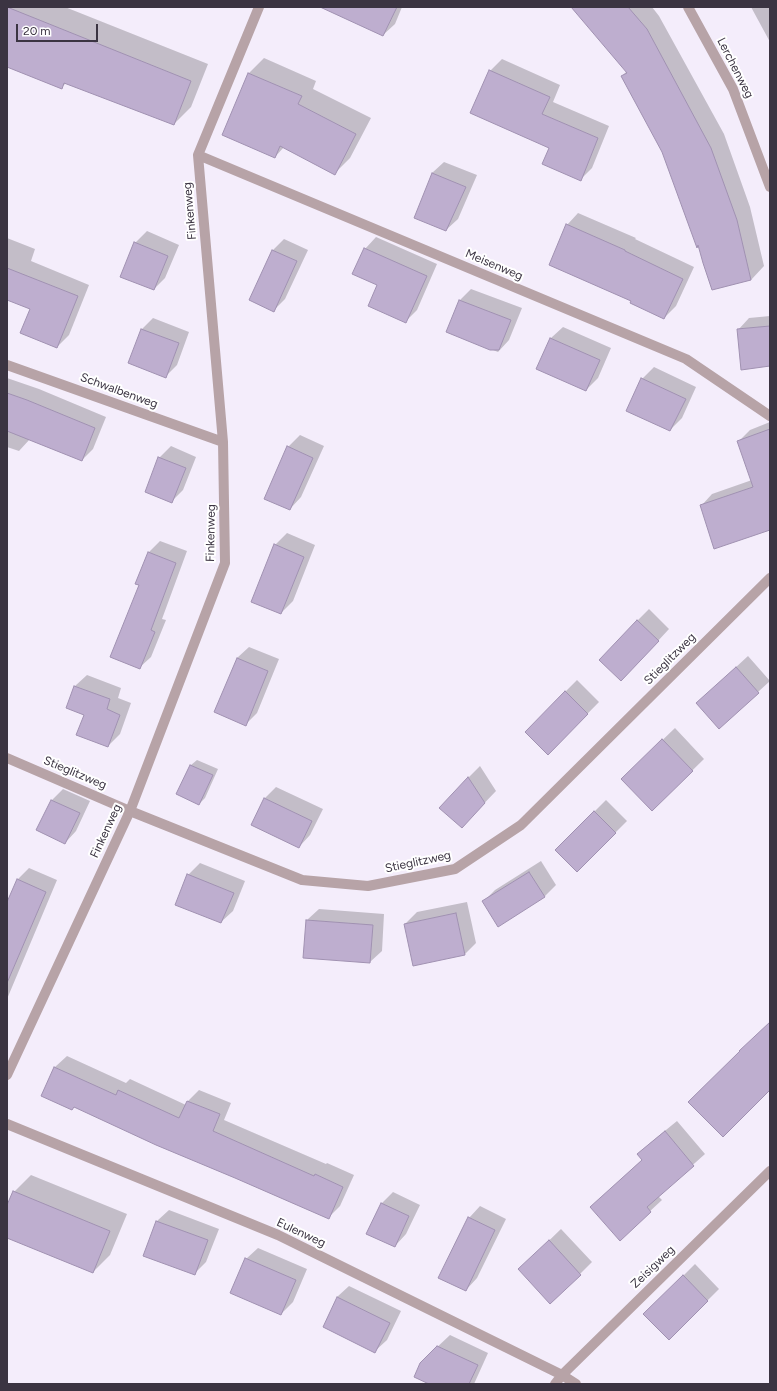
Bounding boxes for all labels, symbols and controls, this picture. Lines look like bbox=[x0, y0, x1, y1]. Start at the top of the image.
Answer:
scale bar bbox=[18, 16, 100, 42]
text: 20 m bbox=[23, 24, 51, 38]
street label: Lerchenweg bbox=[714, 35, 756, 101]
street label: Finkenweg bbox=[180, 182, 200, 240]
street label: Meisenweg bbox=[463, 246, 525, 284]
street label: Schwalbenweg bbox=[78, 370, 160, 412]
street label: Finkenweg bbox=[203, 504, 219, 562]
street label: Stieglitzweg bbox=[641, 630, 699, 688]
street label: Stieglitzweg bbox=[41, 753, 109, 793]
street label: Finkenweg bbox=[87, 802, 125, 860]
street label: Stieglitzweg bbox=[384, 848, 452, 876]
street label: Eulenweg bbox=[274, 1215, 328, 1251]
street label: Zeisigweg bbox=[628, 1243, 678, 1291]

